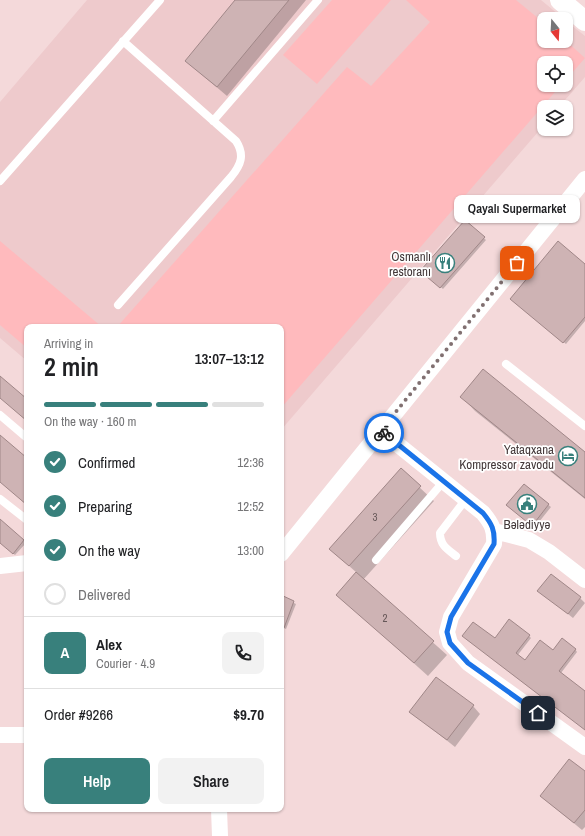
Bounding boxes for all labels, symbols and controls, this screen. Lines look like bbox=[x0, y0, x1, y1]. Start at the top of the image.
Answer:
north arrow bbox=[537, 12, 573, 48]
map controls bbox=[537, 12, 573, 136]
button: locate bbox=[537, 56, 573, 92]
button: layers bbox=[537, 100, 573, 136]
callout: Qayalı Supermarket bbox=[454, 195, 580, 223]
text: Qayalı Supermarket bbox=[468, 200, 566, 217]
pin bbox=[500, 246, 534, 280]
place label: Osmanlı restoranı bbox=[389, 248, 431, 280]
restaurant icon: Osmanlı restoranı bbox=[434, 252, 456, 274]
icon: bag bbox=[506, 252, 528, 274]
text: Arriving in bbox=[44, 335, 93, 352]
text: 13:07–13:12 bbox=[195, 348, 264, 369]
text: 2 min bbox=[44, 349, 99, 384]
text: On the way · 160 m bbox=[44, 413, 136, 430]
courier bbox=[364, 413, 404, 453]
icon: bike bbox=[373, 422, 395, 444]
place label: Yataqxana Kompressor zavodu bbox=[459, 441, 554, 473]
hotel icon: Yataqxana Kompressor zavodu bbox=[557, 445, 579, 467]
icon: check bbox=[44, 451, 66, 473]
text: Confirmed bbox=[78, 452, 135, 473]
text: 12:36 bbox=[237, 454, 264, 471]
public building icon: Bələdiyyə bbox=[516, 493, 538, 515]
icon: check bbox=[44, 495, 66, 517]
text: Preparing bbox=[78, 496, 132, 517]
text: 12:52 bbox=[237, 498, 264, 515]
house number: 3 bbox=[372, 510, 378, 524]
place label: Bələdiyyə bbox=[504, 516, 550, 533]
icon: check bbox=[44, 539, 66, 561]
text: On the way bbox=[78, 540, 140, 561]
text: 13:00 bbox=[237, 542, 264, 559]
text: Delivered bbox=[78, 584, 131, 605]
house number: 2 bbox=[382, 611, 388, 625]
button: phone bbox=[222, 632, 264, 674]
text: Alex bbox=[96, 634, 122, 655]
text: A bbox=[61, 642, 69, 663]
text: Courier · 4.9 bbox=[96, 655, 155, 672]
pin bbox=[521, 696, 555, 730]
icon: home bbox=[527, 702, 549, 724]
text: Order #9266 bbox=[44, 704, 113, 725]
text: $9.70 bbox=[233, 704, 264, 725]
button: Help bbox=[44, 758, 150, 804]
button: Share bbox=[158, 758, 264, 804]

